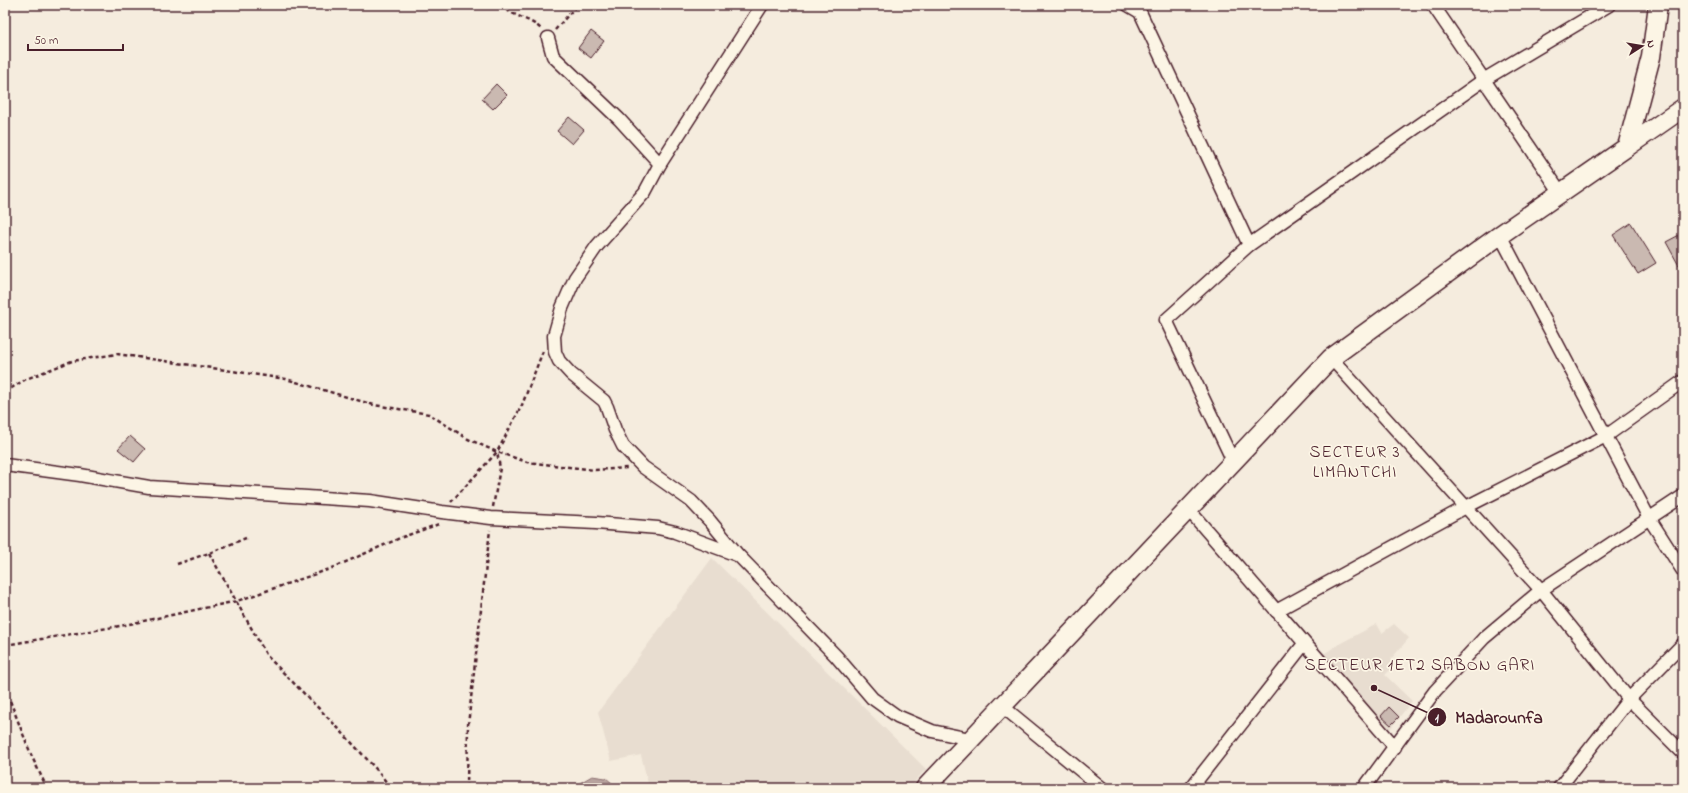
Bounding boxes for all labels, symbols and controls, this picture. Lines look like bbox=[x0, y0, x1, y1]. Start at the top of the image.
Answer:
scale bar bbox=[28, 26, 123, 52]
north arrow bbox=[1622, 26, 1662, 66]
text: 50 m bbox=[34, 32, 58, 50]
text: N bbox=[1642, 39, 1659, 49]
district label: SECTEUR 3 LIMANTCHI bbox=[1309, 440, 1401, 485]
district label: SECTEUR 1ET2 SABON GARI bbox=[1305, 653, 1535, 678]
callout: Madarounfa bbox=[1427, 703, 1551, 732]
text: Madarounfa bbox=[1455, 706, 1543, 731]
text: 1 bbox=[1435, 710, 1439, 728]

